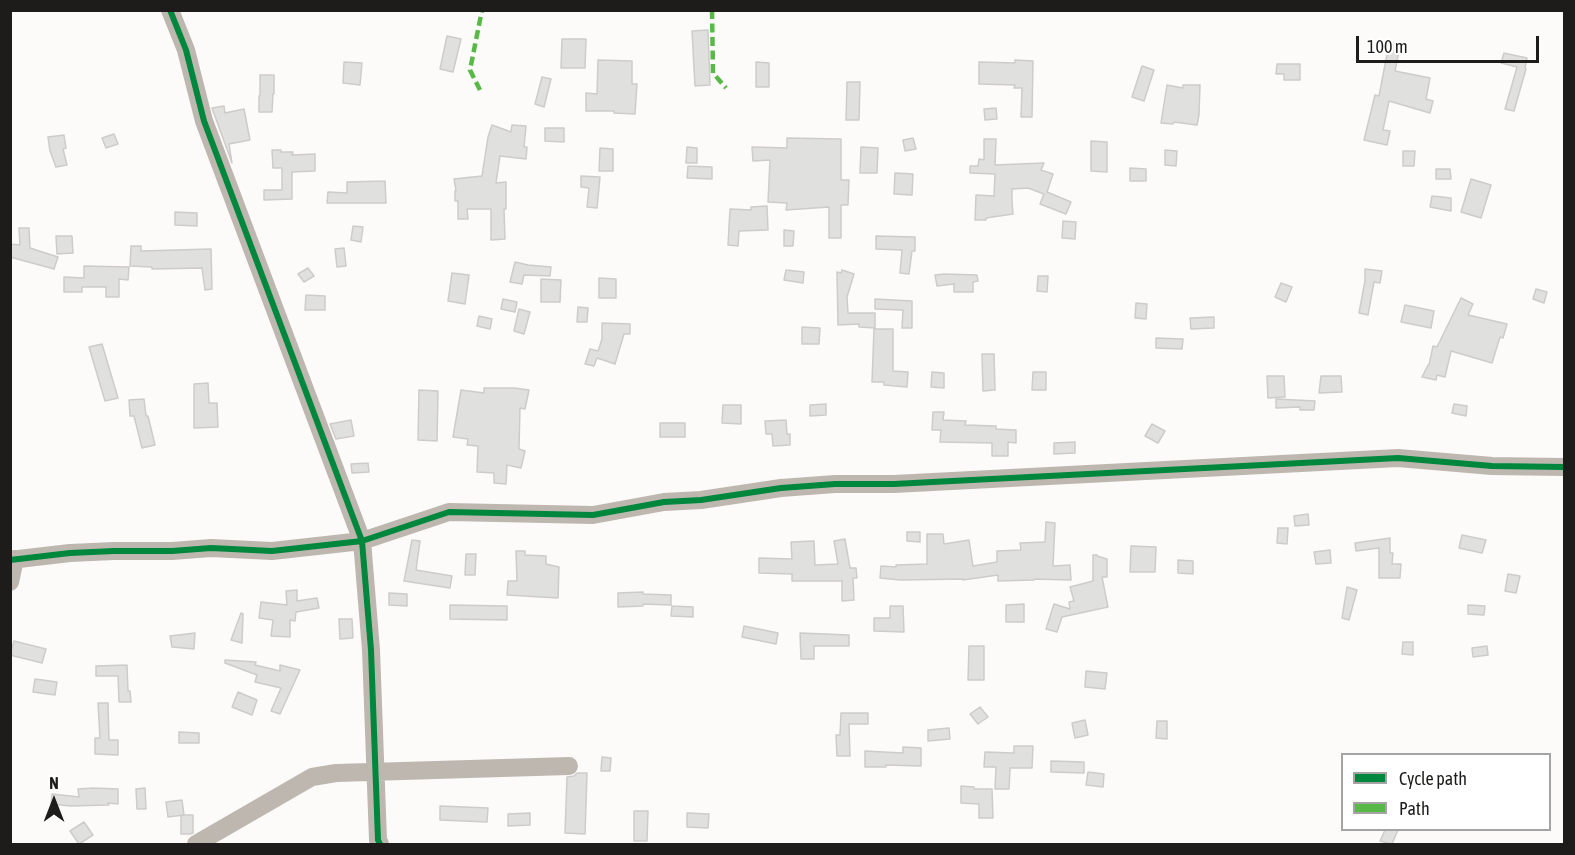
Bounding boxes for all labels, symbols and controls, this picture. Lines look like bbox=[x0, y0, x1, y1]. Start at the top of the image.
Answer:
scale bar bbox=[1359, 24, 1542, 62]
text: 100 m bbox=[1367, 36, 1408, 57]
legend bbox=[1341, 753, 1551, 831]
text: Cycle path bbox=[1399, 768, 1467, 789]
north arrow bbox=[24, 771, 84, 831]
text: N bbox=[49, 774, 59, 792]
text: Path bbox=[1399, 798, 1430, 819]

